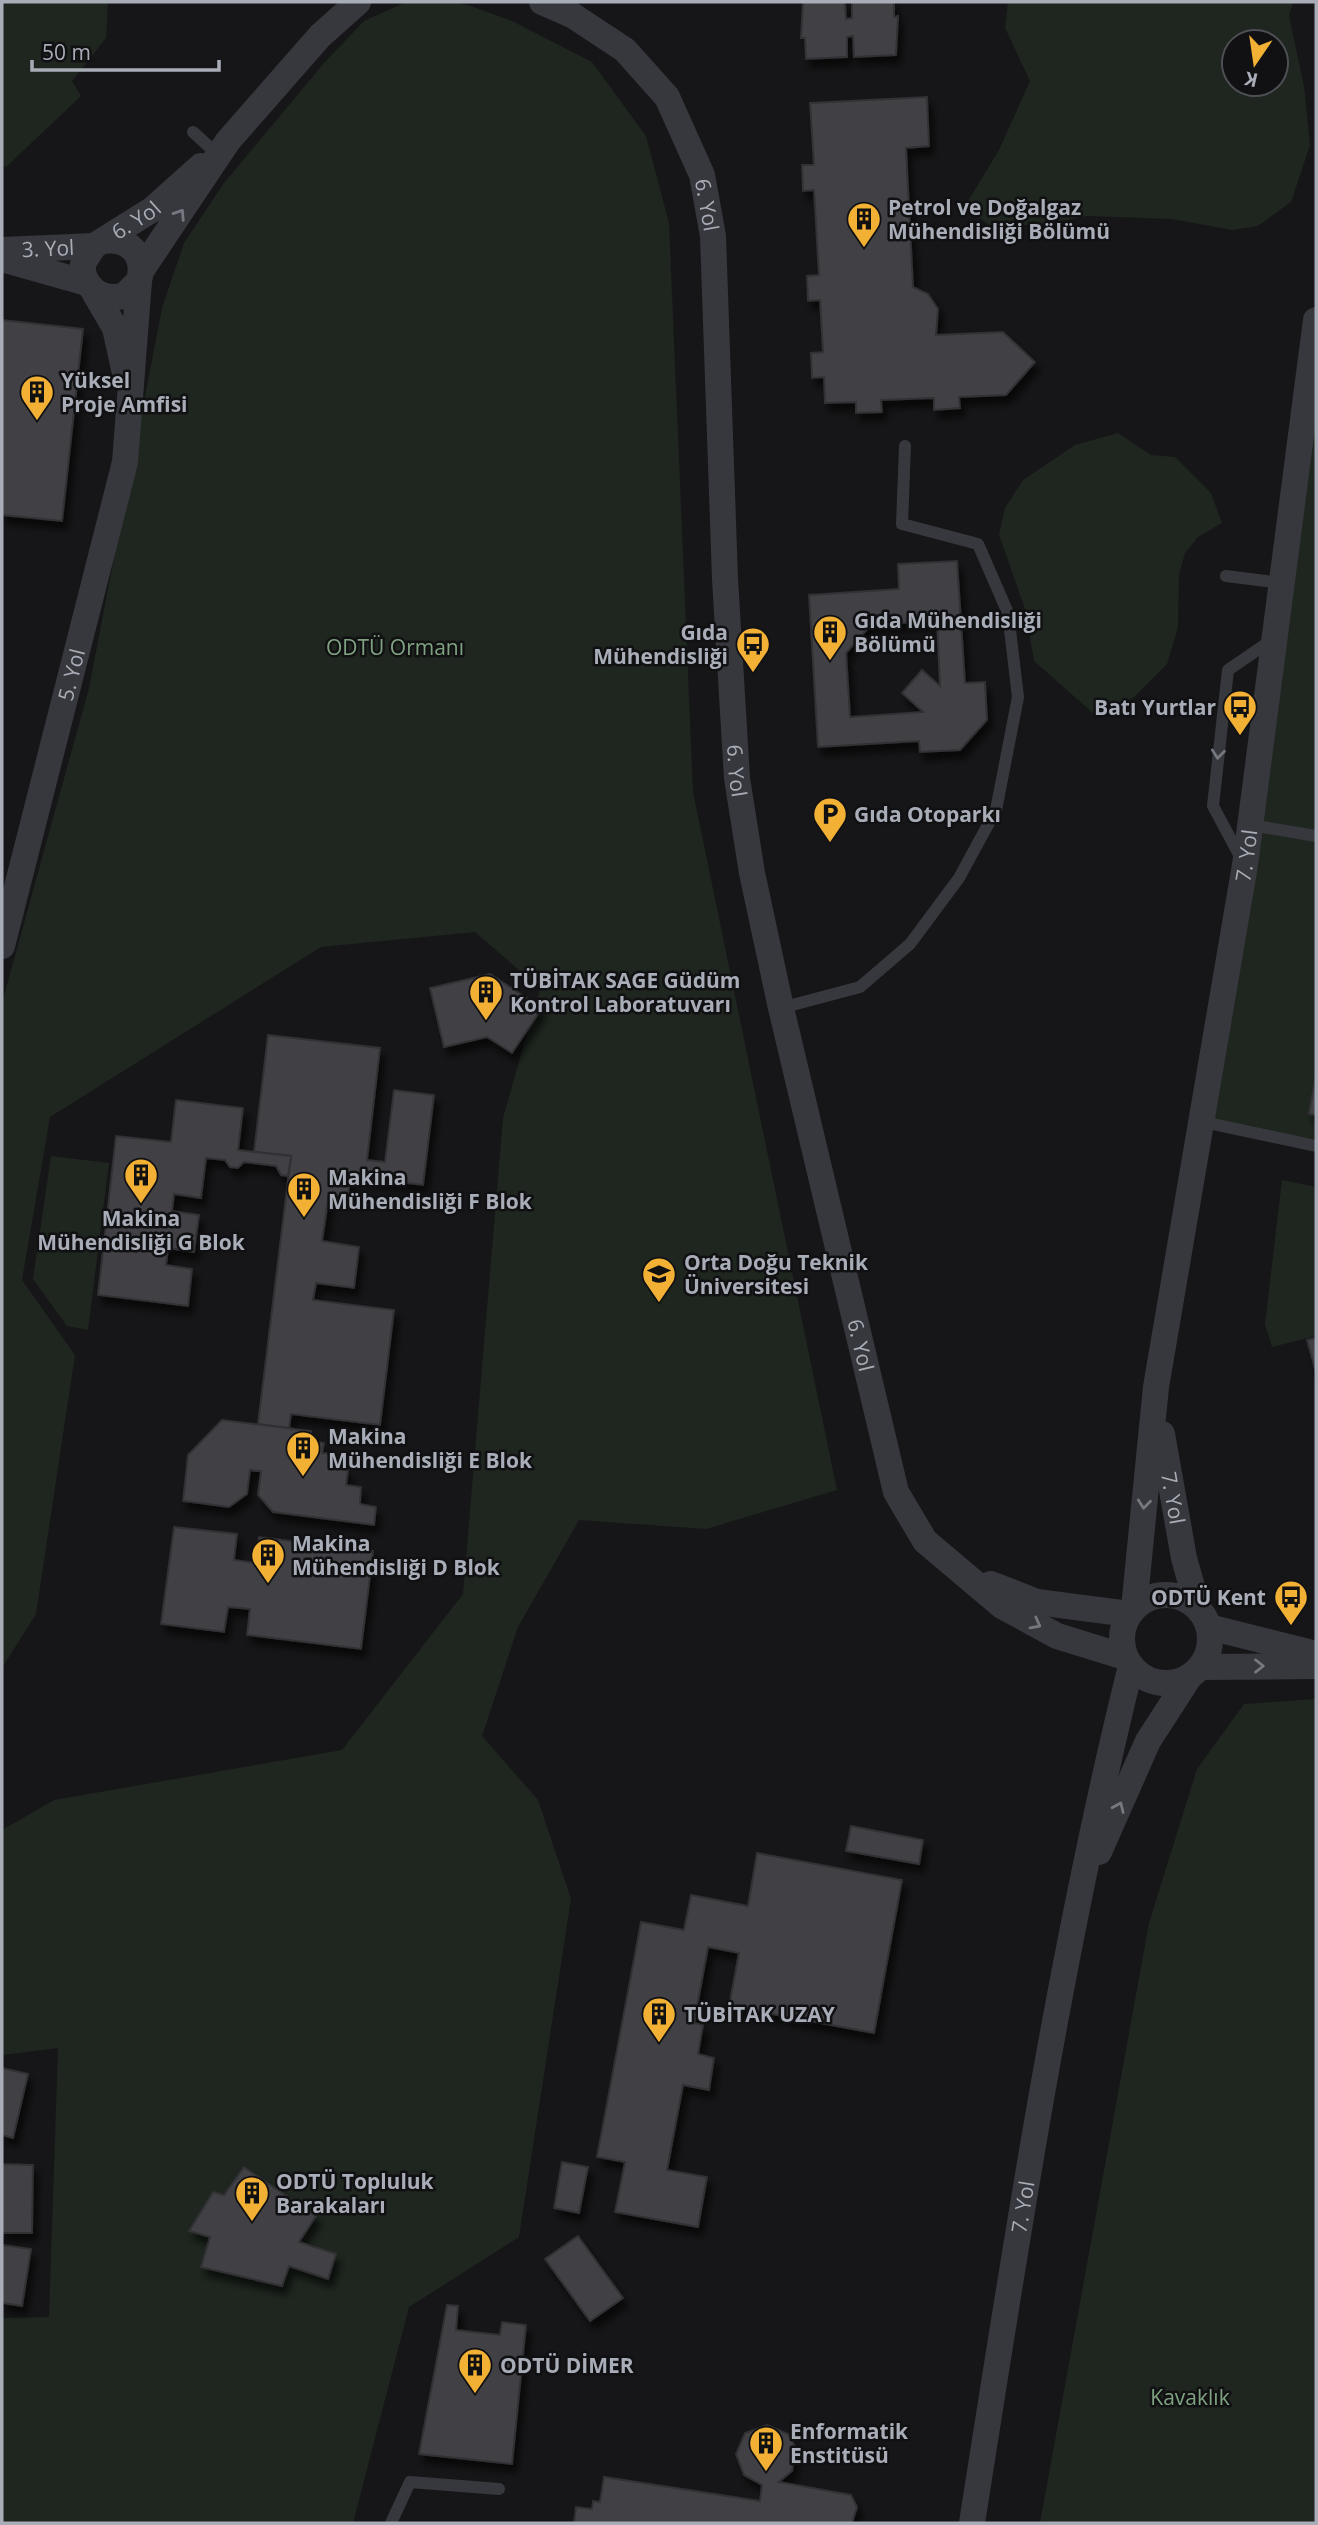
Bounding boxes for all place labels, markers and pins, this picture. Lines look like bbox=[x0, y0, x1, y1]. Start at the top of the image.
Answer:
place label: Petrol ve Doğalgaz Mühendisliği Bölümü bbox=[888, 193, 1110, 245]
building icon: Petrol ve Doğalgaz Mühendisliği Bölümü bbox=[845, 200, 883, 249]
place label: Yüksel Proje Amfisi bbox=[61, 366, 187, 418]
building icon: Yüksel Proje Amfisi bbox=[18, 373, 56, 422]
place label: Gıda Mühendisliği Bölümü bbox=[854, 606, 1042, 658]
building icon: Gıda Mühendisliği Bölümü bbox=[811, 613, 849, 662]
place label: Gıda Mühendisliği bbox=[593, 618, 728, 670]
bus stop icon: Gıda Mühendisliği bbox=[734, 625, 772, 674]
bus stop icon: Batı Yurtlar bbox=[1221, 688, 1259, 737]
place label: Batı Yurtlar bbox=[1094, 693, 1216, 721]
parking icon: Gıda Otoparkı bbox=[811, 795, 849, 844]
place label: Gıda Otoparkı bbox=[854, 800, 1001, 828]
place label: TÜBİTAK SAGE Güdüm Kontrol Laboratuvarı bbox=[510, 966, 740, 1018]
building icon: TÜBİTAK SAGE Güdüm Kontrol Laboratuvarı bbox=[467, 973, 505, 1022]
building icon: Makina Mühendisliği G Blok bbox=[122, 1156, 160, 1205]
place label: Makina Mühendisliği F Blok bbox=[328, 1163, 533, 1215]
building icon: Makina Mühendisliği F Blok bbox=[285, 1170, 323, 1219]
place label: Makina Mühendisliği G Blok bbox=[37, 1204, 246, 1256]
place label: Orta Doğu Teknik Üniversitesi bbox=[684, 1248, 869, 1300]
school or university icon: Orta Doğu Teknik Üniversitesi bbox=[640, 1255, 678, 1304]
place label: Makina Mühendisliği E Blok bbox=[328, 1422, 533, 1474]
building icon: Makina Mühendisliği E Blok bbox=[284, 1429, 322, 1478]
place label: Makina Mühendisliği D Blok bbox=[292, 1529, 501, 1581]
building icon: Makina Mühendisliği D Blok bbox=[249, 1536, 287, 1585]
bus stop icon: ODTÜ Kent bbox=[1272, 1578, 1310, 1627]
place label: ODTÜ Kent bbox=[1151, 1583, 1266, 1611]
building icon: TÜBİTAK UZAY bbox=[640, 1995, 678, 2044]
place label: TÜBİTAK UZAY bbox=[684, 2000, 836, 2028]
place label: ODTÜ Topluluk Barakaları bbox=[276, 2167, 435, 2219]
building icon: ODTÜ Topluluk Barakaları bbox=[233, 2174, 271, 2223]
building icon: ODTÜ DİMER bbox=[456, 2346, 494, 2395]
place label: ODTÜ DİMER bbox=[500, 2351, 634, 2379]
place label: Enformatik Enstitüsü bbox=[790, 2417, 909, 2469]
building icon: Enformatik Enstitüsü bbox=[747, 2424, 785, 2473]

